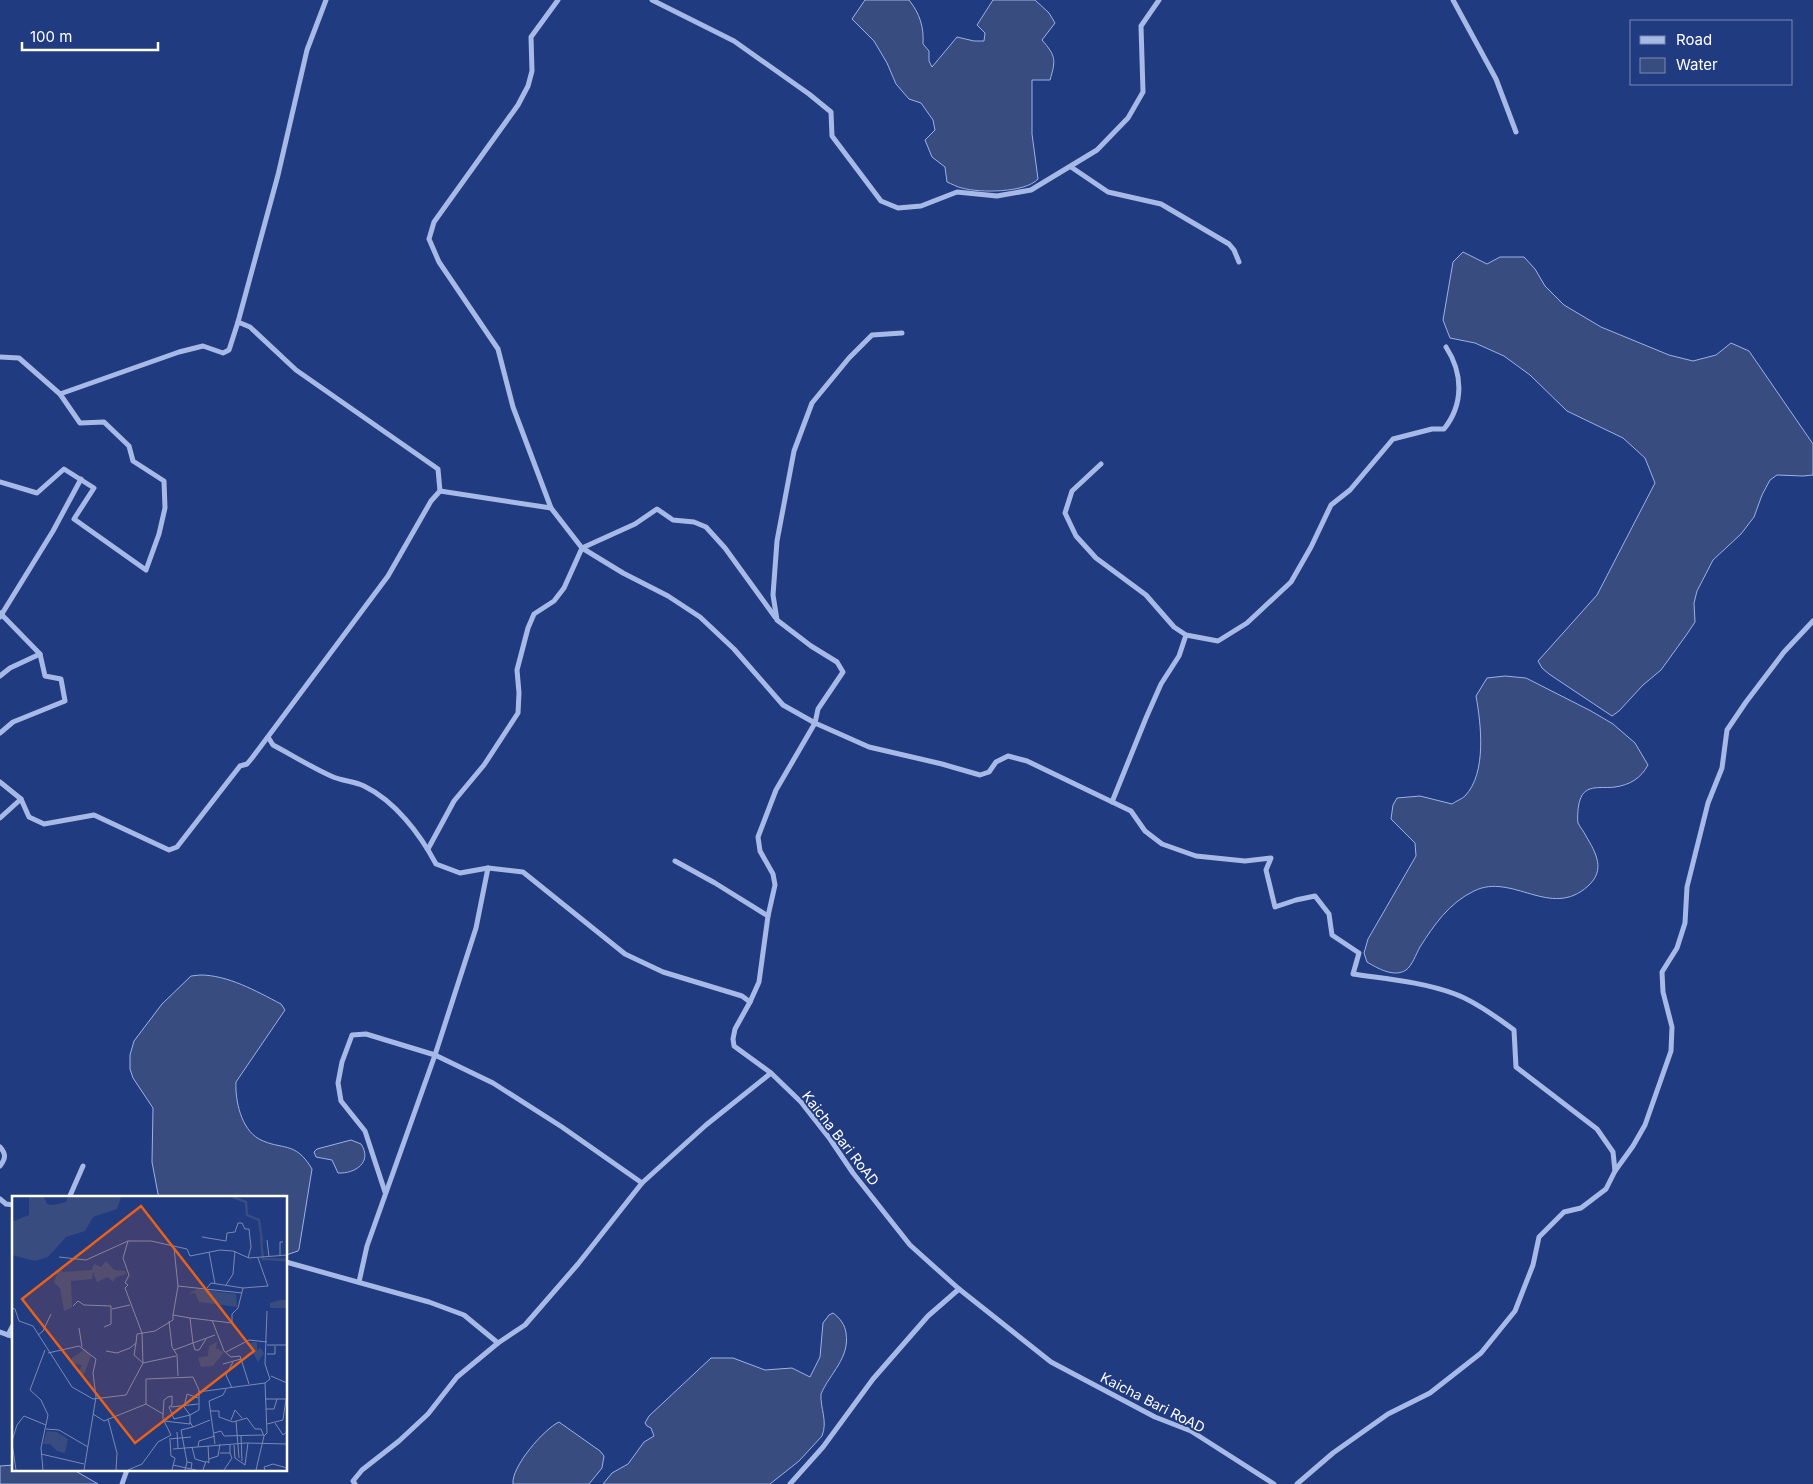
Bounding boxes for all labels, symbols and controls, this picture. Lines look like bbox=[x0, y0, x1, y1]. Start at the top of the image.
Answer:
scale bar bbox=[22, 20, 159, 52]
legend bbox=[1630, 20, 1793, 85]
text: 100 m bbox=[30, 27, 72, 46]
text: Road bbox=[1676, 30, 1712, 49]
text: Water bbox=[1676, 55, 1718, 74]
street label: Kaicha Bari RoAD bbox=[799, 1087, 883, 1189]
inset map bbox=[12, 1196, 288, 1472]
street label: Kaicha Bari RoAD bbox=[1098, 1368, 1208, 1436]

